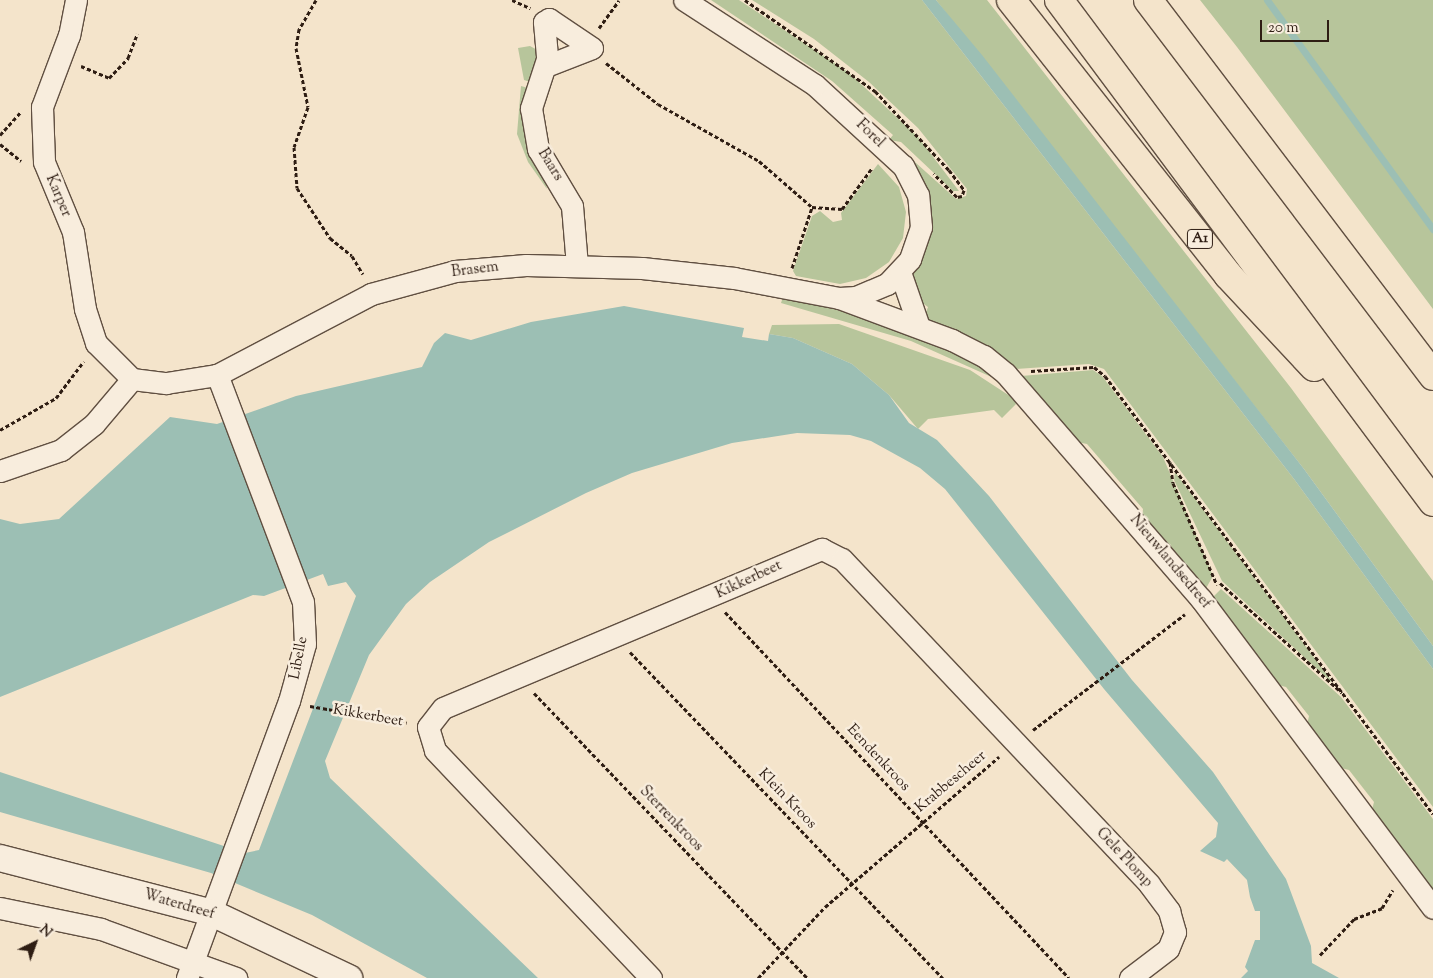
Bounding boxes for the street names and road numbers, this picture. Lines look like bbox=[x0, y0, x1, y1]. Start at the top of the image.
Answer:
street label: Forel bbox=[852, 116, 888, 152]
street label: Baars bbox=[533, 146, 567, 184]
street label: Karper bbox=[41, 172, 75, 220]
road number: A1 bbox=[1186, 228, 1214, 250]
street label: Brasem bbox=[450, 258, 500, 282]
street label: Nieuwlandsedreef bbox=[1125, 511, 1215, 613]
street label: Kikkerbeet bbox=[713, 557, 785, 603]
street label: Libelle bbox=[286, 635, 312, 681]
street label: Kikkerbeet bbox=[332, 701, 404, 731]
street label: Eendenkroos bbox=[843, 721, 913, 795]
street label: Krabbescheer bbox=[912, 747, 990, 817]
street label: Klein Kroos bbox=[754, 765, 820, 833]
street label: Sterrenkroos bbox=[635, 783, 707, 855]
street label: Gele Plomp bbox=[1092, 825, 1156, 891]
street label: Waterdreef bbox=[141, 886, 217, 924]

